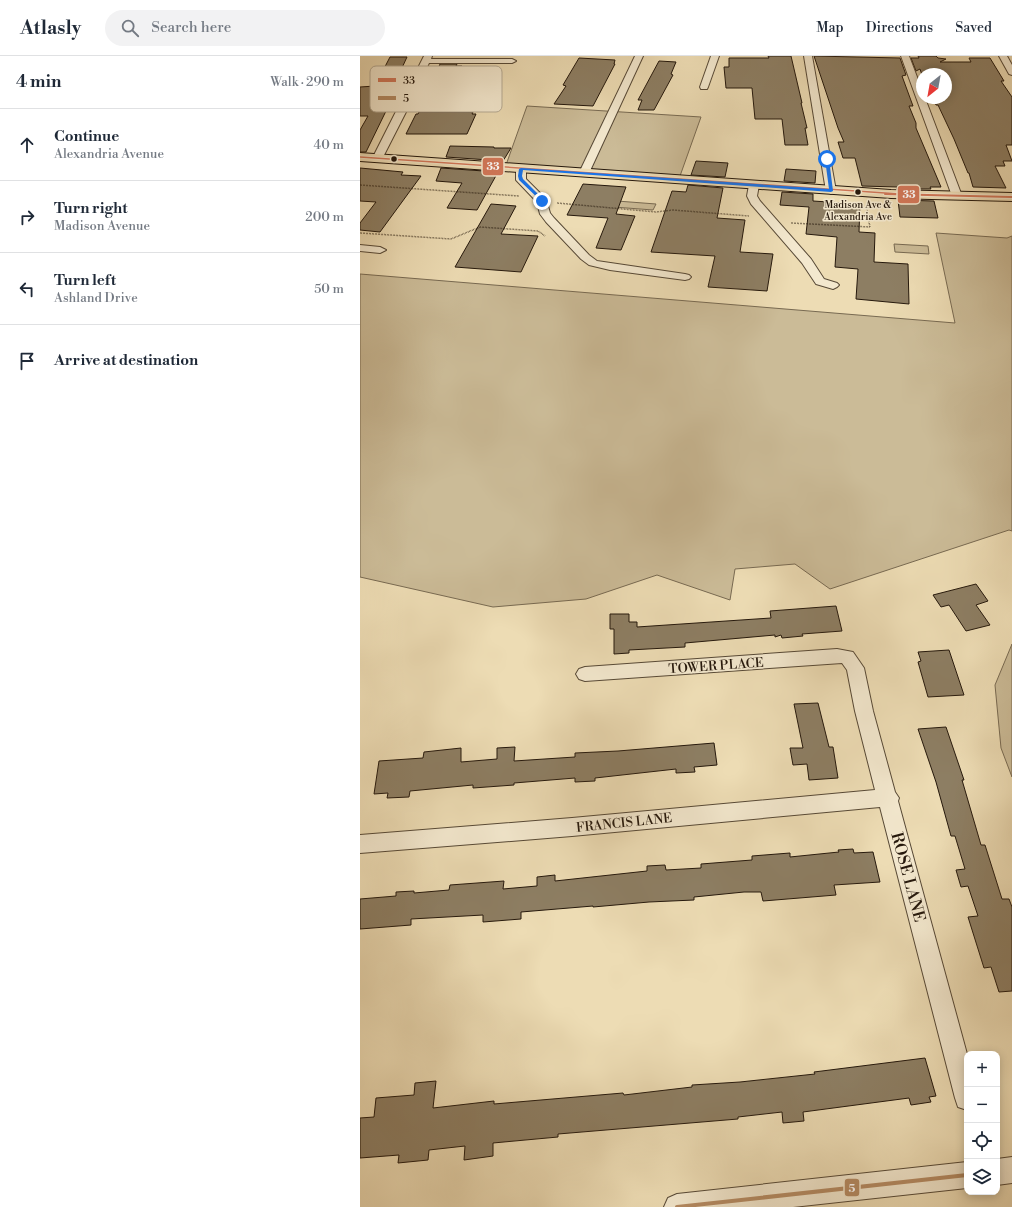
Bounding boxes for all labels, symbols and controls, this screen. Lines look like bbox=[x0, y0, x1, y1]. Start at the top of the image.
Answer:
search box bbox=[105, 10, 385, 46]
text: Atlasly bbox=[20, 16, 81, 40]
icon: search bbox=[119, 17, 141, 39]
text: Search here bbox=[151, 18, 231, 37]
text: Map bbox=[816, 19, 844, 37]
text: Directions bbox=[866, 19, 933, 37]
text: Saved bbox=[955, 19, 992, 37]
legend bbox=[370, 66, 502, 112]
north arrow bbox=[916, 68, 952, 104]
text: 4 min bbox=[16, 71, 61, 93]
text: Walk · 290 m bbox=[270, 74, 344, 90]
text: 33 bbox=[403, 74, 415, 88]
text: 5 bbox=[403, 92, 409, 106]
text: Continue bbox=[54, 127, 119, 146]
icon: ahead bbox=[16, 134, 38, 156]
text: 40 m bbox=[314, 137, 344, 153]
text: Alexandria Avenue bbox=[54, 146, 164, 162]
route start bbox=[818, 150, 836, 168]
unlabelled marker bbox=[389, 154, 399, 164]
line badge: 33 bbox=[482, 157, 504, 176]
text: 33 bbox=[486, 160, 500, 174]
line badge: 33 bbox=[897, 185, 920, 204]
marker: Madison Ave & Alexandria Ave bbox=[853, 187, 863, 197]
text: 33 bbox=[902, 188, 916, 202]
route end bbox=[533, 192, 551, 210]
text: Turn right bbox=[54, 199, 128, 218]
place label: Madison Ave & Alexandria Ave bbox=[823, 199, 892, 223]
icon: right bbox=[16, 206, 38, 228]
text: 200 m bbox=[305, 209, 344, 225]
text: Madison Avenue bbox=[54, 218, 150, 234]
text: Turn left bbox=[54, 271, 116, 290]
icon: left bbox=[16, 278, 38, 300]
text: 50 m bbox=[314, 281, 344, 297]
text: Ashland Drive bbox=[54, 290, 138, 306]
icon: arrive bbox=[16, 350, 38, 372]
text: Arrive at destination bbox=[54, 351, 198, 370]
street label: TOWER PLACE bbox=[668, 655, 764, 677]
street label: FRANCIS LANE bbox=[575, 810, 673, 836]
street label: ROSE LANE bbox=[886, 830, 930, 924]
map controls bbox=[964, 1051, 1000, 1195]
button: + bbox=[964, 1051, 1000, 1087]
button: − bbox=[964, 1087, 1000, 1123]
button: locate bbox=[964, 1123, 1000, 1159]
button: layers bbox=[964, 1159, 1000, 1195]
line badge: 5 bbox=[844, 1178, 860, 1197]
text: 5 bbox=[849, 1182, 856, 1196]

